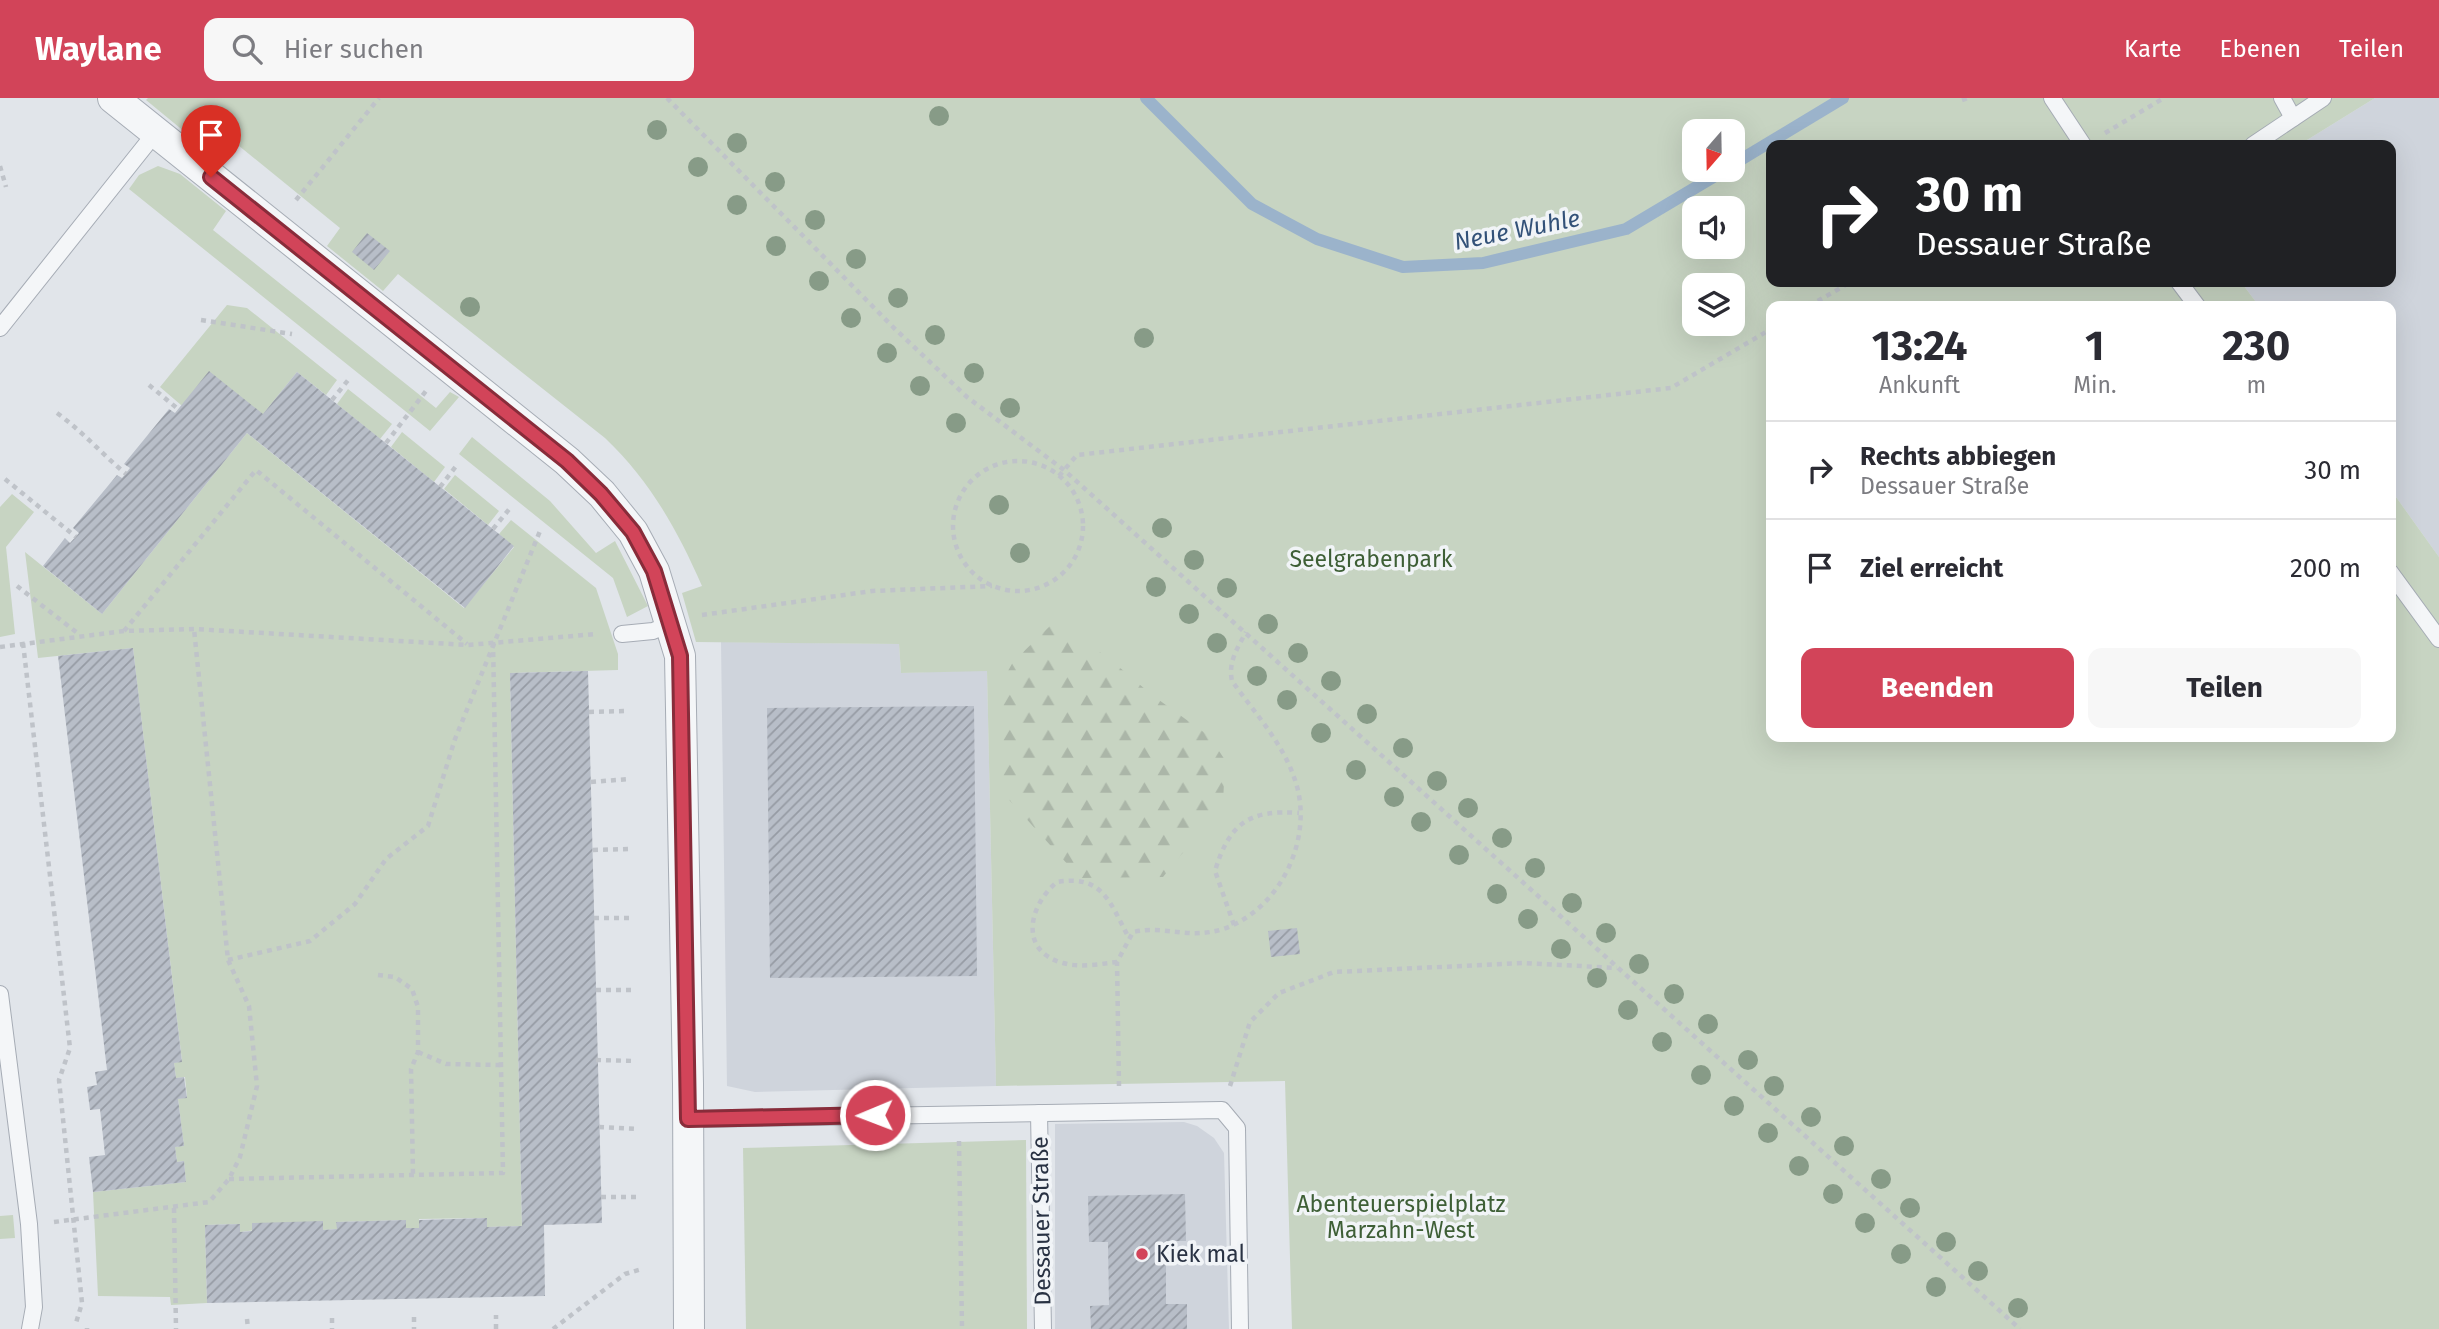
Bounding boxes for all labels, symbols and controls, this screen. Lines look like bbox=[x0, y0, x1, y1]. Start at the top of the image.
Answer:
search box bbox=[204, 18, 694, 81]
text: Waylane bbox=[35, 29, 162, 69]
icon: search bbox=[228, 30, 266, 68]
text: Hier suchen bbox=[284, 34, 424, 65]
text: Karte bbox=[2124, 35, 2182, 63]
text: Ebenen bbox=[2220, 35, 2301, 63]
text: Teilen bbox=[2339, 35, 2404, 63]
pin bbox=[181, 105, 241, 177]
icon: arrive bbox=[192, 116, 230, 154]
north arrow bbox=[1682, 119, 1745, 182]
map controls bbox=[1682, 119, 1745, 336]
text: 30 m bbox=[1916, 165, 2023, 224]
icon: right bbox=[1801, 168, 1892, 259]
button: sound bbox=[1682, 196, 1745, 259]
water label: Neue Wuhle bbox=[1452, 204, 1582, 256]
text: Dessauer Straße bbox=[1916, 225, 2152, 263]
button: layers bbox=[1682, 273, 1745, 336]
text: 13:24 bbox=[1872, 321, 1967, 371]
text: 1 bbox=[2085, 321, 2105, 371]
text: 230 bbox=[2222, 321, 2290, 371]
text: Ankunft bbox=[1879, 371, 1960, 399]
text: Min. bbox=[2073, 371, 2117, 399]
text: m bbox=[2246, 371, 2266, 399]
text: Rechts abbiegen bbox=[1860, 441, 2056, 472]
icon: right bbox=[1801, 451, 1839, 489]
text: 30 m bbox=[2304, 455, 2361, 486]
text: Dessauer Straße bbox=[1860, 472, 2029, 500]
park label: Seelgrabenpark bbox=[1289, 545, 1453, 573]
icon: arrive bbox=[1801, 549, 1839, 587]
text: Ziel erreicht bbox=[1860, 553, 2003, 584]
text: 200 m bbox=[2290, 553, 2361, 584]
button: Beenden bbox=[1801, 648, 2074, 728]
button: Teilen bbox=[2088, 648, 2361, 728]
position arrow bbox=[838, 1078, 912, 1152]
street label: Dessauer Straße bbox=[1026, 1136, 1056, 1306]
park label: Abenteuerspielplatz Marzahn-West bbox=[1296, 1190, 1506, 1244]
place label: Kiek mal bbox=[1156, 1240, 1245, 1268]
marker: Kiek mal bbox=[1134, 1246, 1150, 1262]

